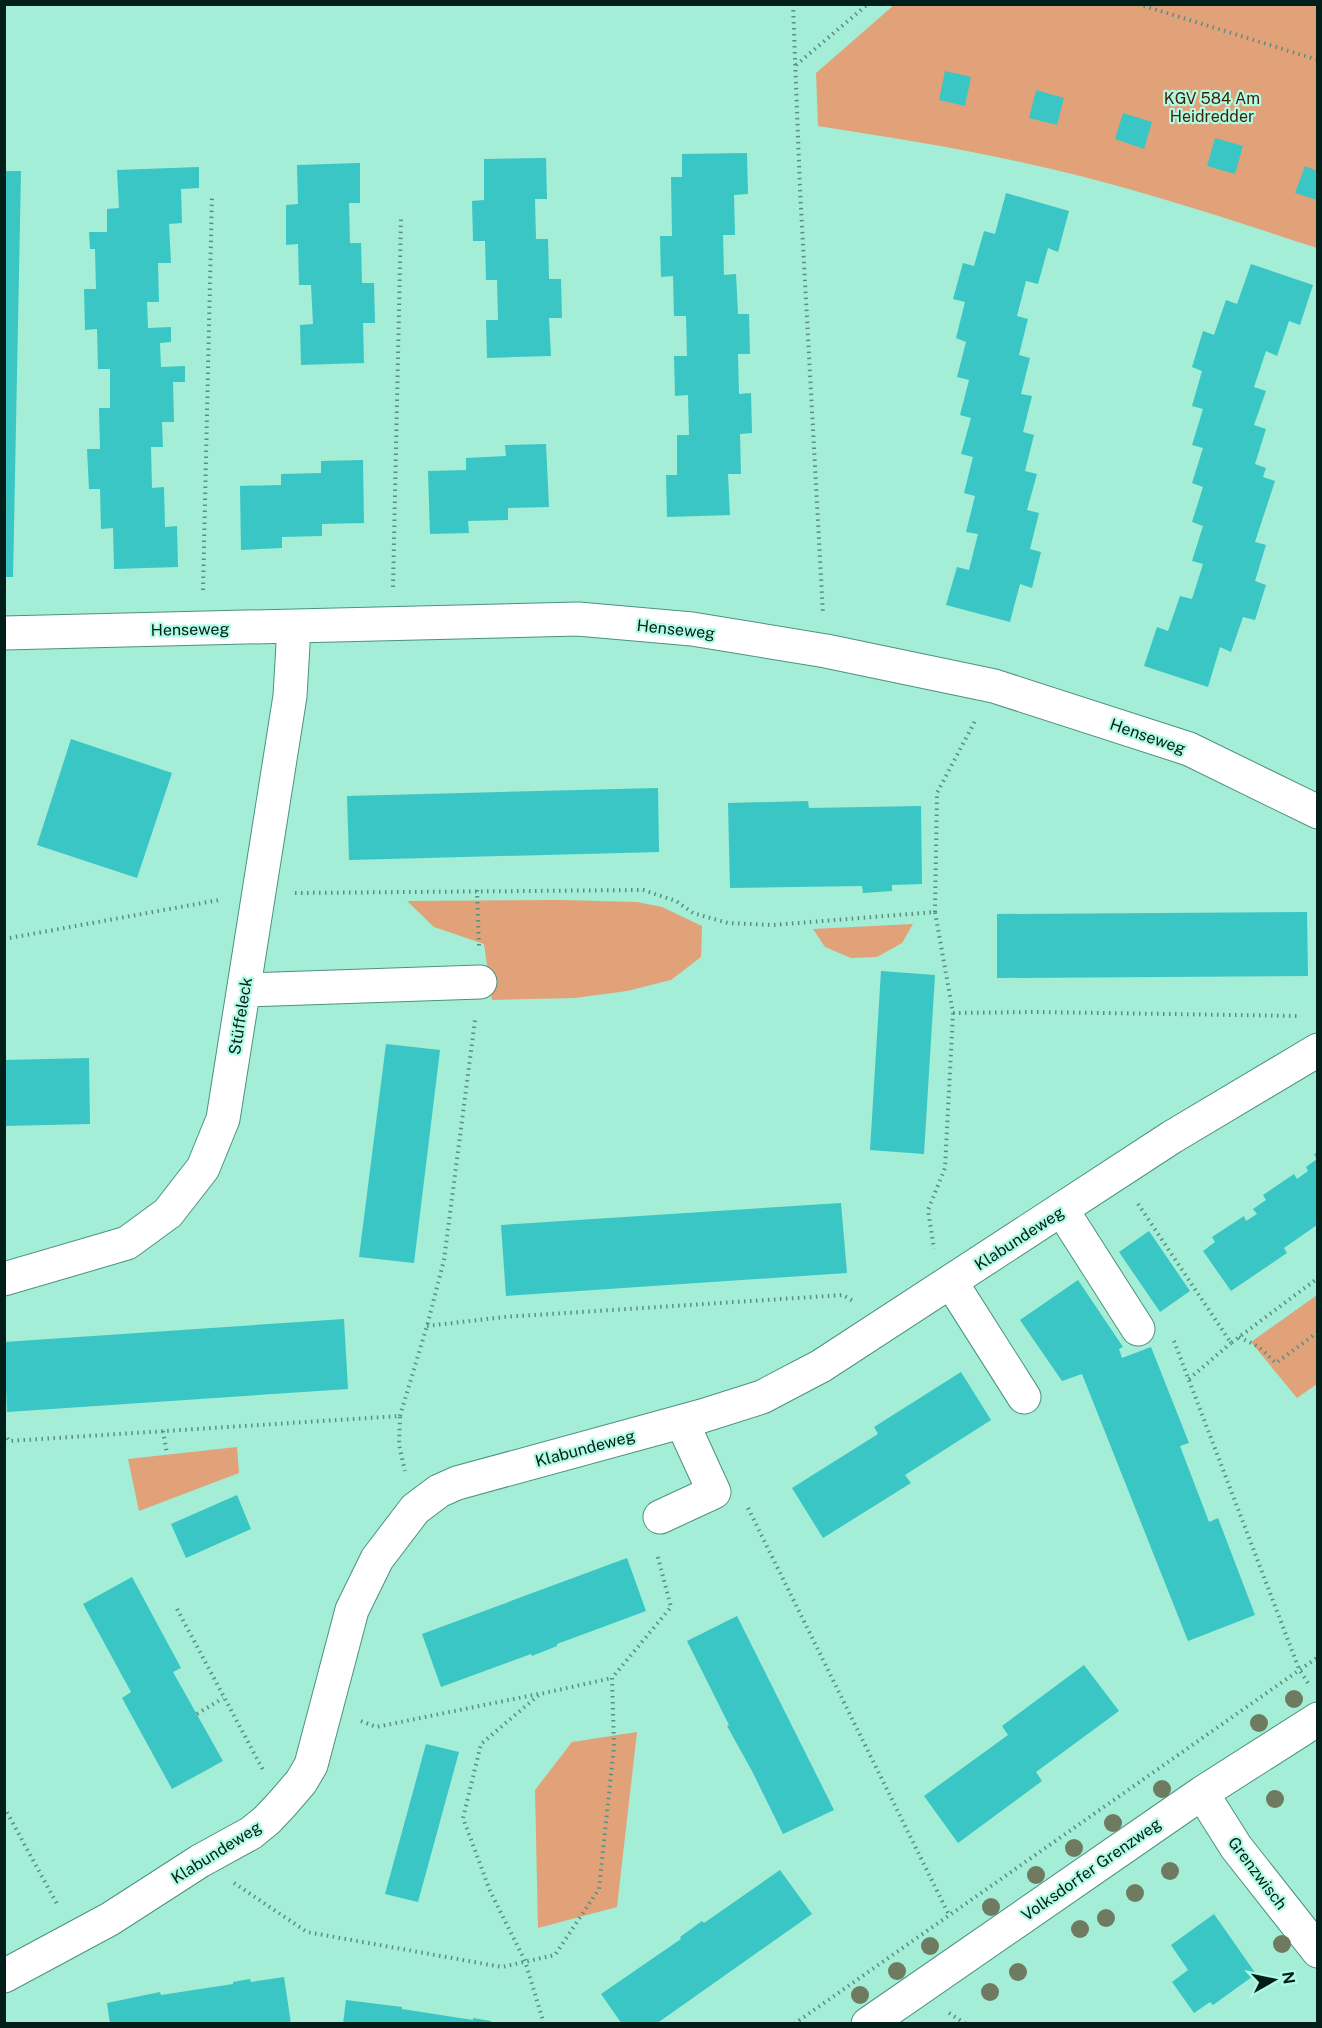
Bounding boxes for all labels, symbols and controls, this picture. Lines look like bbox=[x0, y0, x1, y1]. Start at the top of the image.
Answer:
park label: KGV 584 Am Heidredder bbox=[1164, 89, 1260, 126]
street label: Henseweg bbox=[636, 616, 716, 643]
street label: Henseweg bbox=[150, 619, 230, 640]
street label: Henseweg bbox=[1108, 715, 1188, 758]
street label: Stüffeleck bbox=[225, 976, 256, 1056]
street label: Klabundeweg bbox=[971, 1203, 1067, 1274]
street label: Klabundeweg bbox=[533, 1426, 637, 1471]
street label: Volksdorfer Grenzweg bbox=[1018, 1814, 1165, 1925]
street label: Klabundeweg bbox=[168, 1817, 265, 1888]
street label: Grenzwisch bbox=[1224, 1833, 1291, 1913]
north arrow bbox=[1244, 1950, 1304, 2010]
text: N bbox=[1278, 1970, 1299, 1985]

